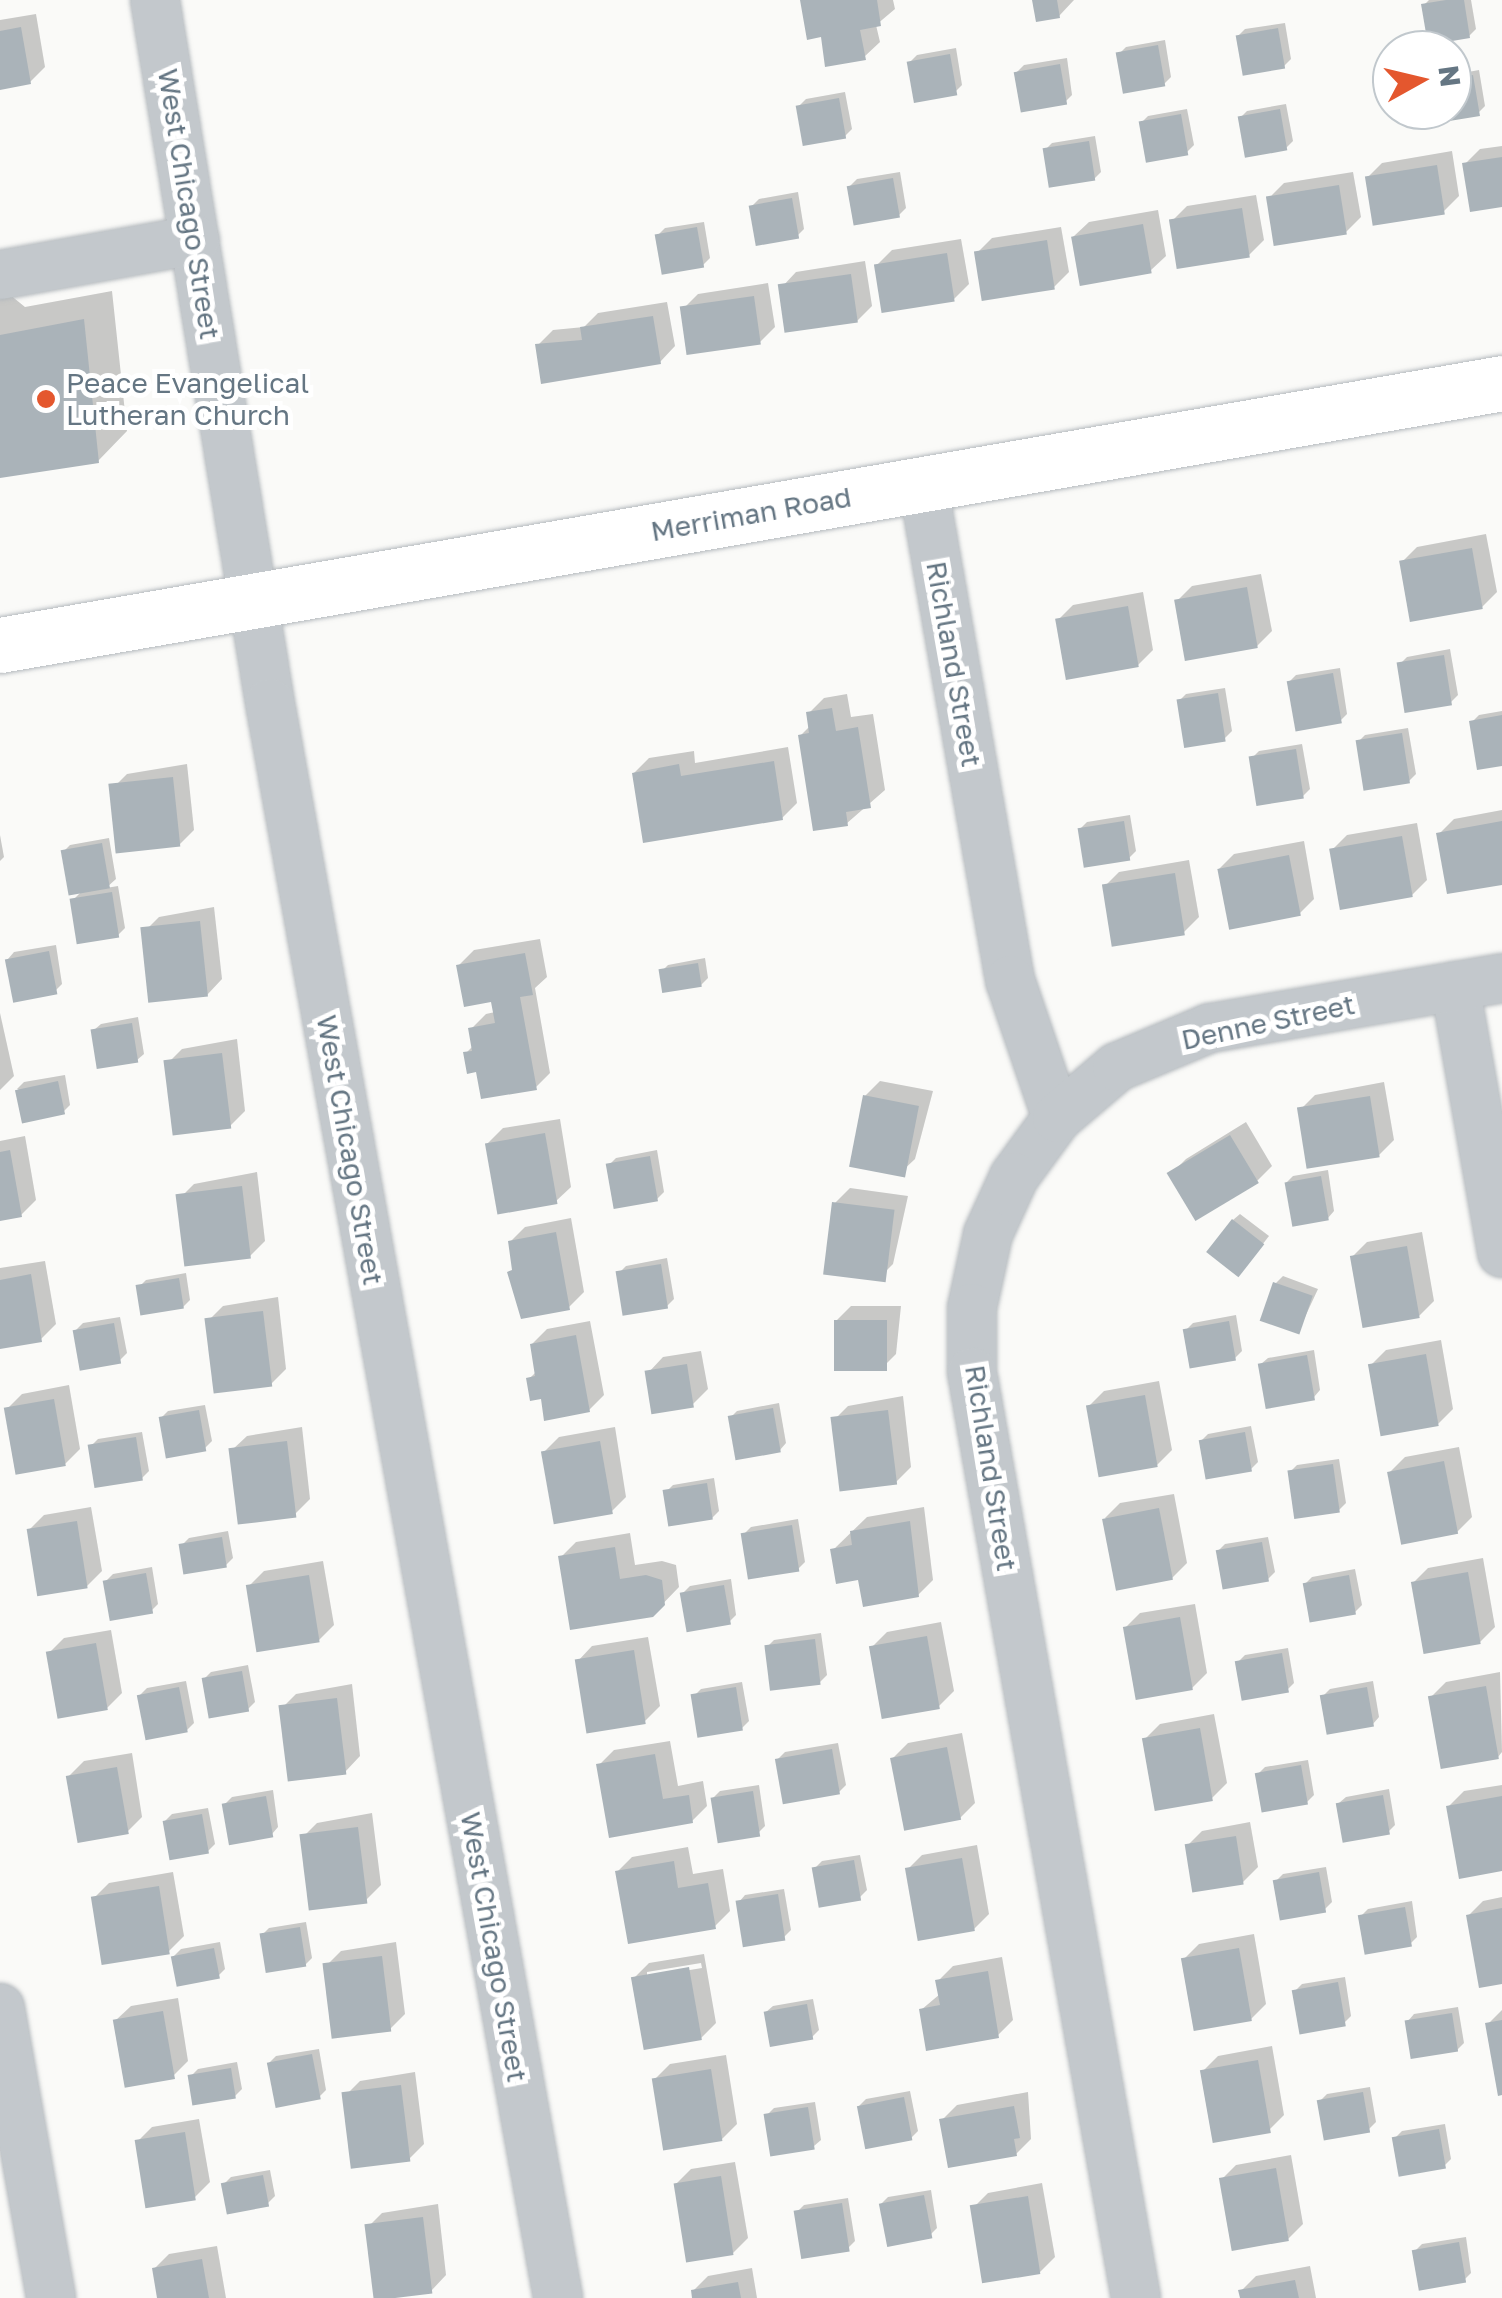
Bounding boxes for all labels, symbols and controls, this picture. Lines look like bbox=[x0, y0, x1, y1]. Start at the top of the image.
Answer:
north arrow bbox=[1372, 30, 1472, 130]
text: N bbox=[1432, 63, 1468, 89]
street label: West Chicago Street bbox=[151, 66, 227, 342]
place label: Peace Evangelical Lutheran Church bbox=[66, 366, 309, 432]
marker: Peace Evangelical Lutheran Church bbox=[35, 388, 57, 410]
street label: Merriman Road bbox=[648, 480, 854, 548]
street label: Richland Street bbox=[919, 559, 989, 769]
street label: Denne Street bbox=[1178, 987, 1358, 1057]
street label: West Chicago Street bbox=[310, 1012, 390, 1288]
street label: Richland Street bbox=[958, 1363, 1024, 1573]
street label: West Chicago Street bbox=[454, 1809, 534, 2085]

